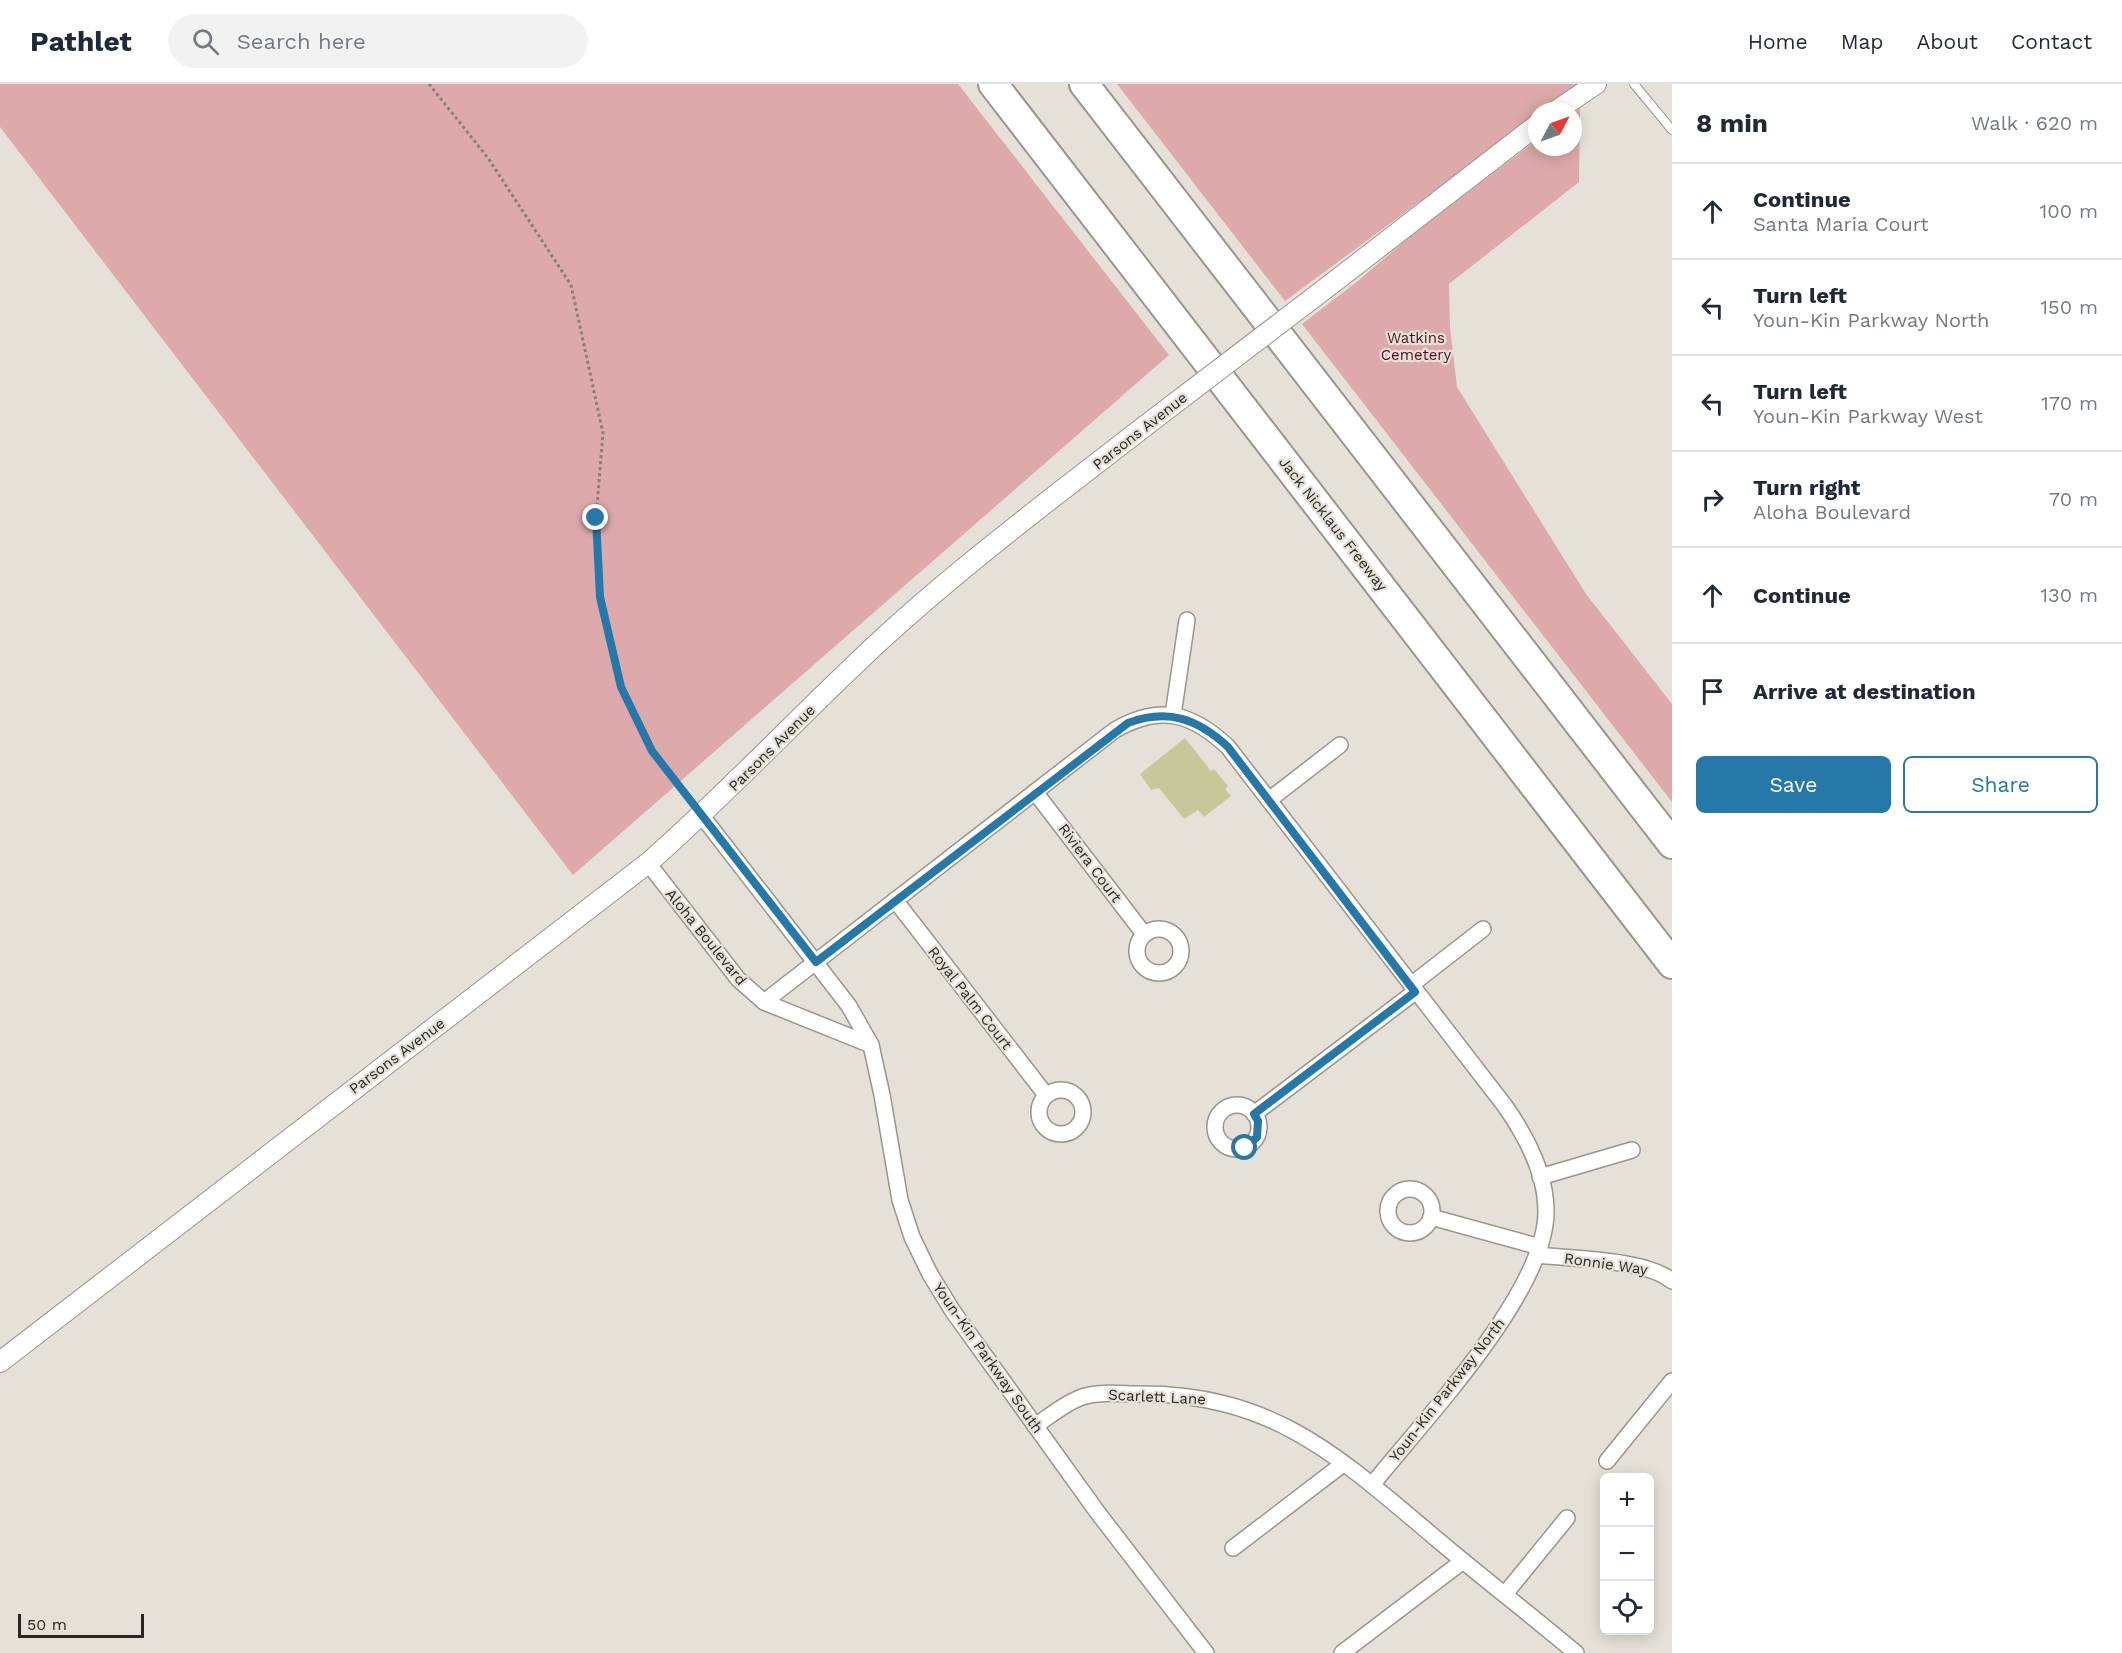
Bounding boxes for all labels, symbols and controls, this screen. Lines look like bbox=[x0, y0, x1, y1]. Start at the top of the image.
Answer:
search box bbox=[168, 14, 588, 68]
text: Pathlet bbox=[30, 25, 132, 58]
icon: search bbox=[189, 25, 222, 58]
text: Search here bbox=[237, 29, 366, 54]
text: Home bbox=[1748, 29, 1808, 54]
text: Map bbox=[1841, 29, 1884, 54]
text: About bbox=[1917, 29, 1978, 54]
text: Contact bbox=[2011, 29, 2092, 54]
north arrow bbox=[1528, 102, 1582, 156]
text: 8 min bbox=[1696, 108, 1768, 138]
text: Walk · 620 m bbox=[1971, 111, 2098, 135]
text: Continue bbox=[1753, 187, 1851, 212]
icon: ahead bbox=[1696, 195, 1729, 228]
text: 100 m bbox=[2039, 199, 2098, 223]
text: Santa Maria Court bbox=[1753, 212, 1929, 236]
text: Turn left bbox=[1753, 283, 1847, 308]
icon: left bbox=[1696, 291, 1729, 324]
text: 150 m bbox=[2040, 295, 2098, 319]
text: Youn-Kin Parkway North bbox=[1753, 308, 1989, 332]
park label: Watkins Cemetery bbox=[1381, 329, 1451, 364]
text: Turn left bbox=[1753, 379, 1847, 404]
icon: left bbox=[1696, 387, 1729, 420]
street label: Parsons Avenue bbox=[1089, 388, 1191, 474]
text: 170 m bbox=[2041, 391, 2098, 415]
text: Youn-Kin Parkway West bbox=[1753, 404, 1983, 428]
street label: Jack Nicklaus Freeway bbox=[1275, 453, 1391, 595]
text: Turn right bbox=[1753, 475, 1860, 500]
icon: right bbox=[1696, 483, 1729, 516]
text: 70 m bbox=[2049, 487, 2098, 511]
text: Aloha Boulevard bbox=[1753, 500, 1911, 524]
route end bbox=[582, 504, 608, 530]
icon: ahead bbox=[1696, 579, 1729, 612]
text: Continue bbox=[1753, 583, 1851, 608]
text: 130 m bbox=[2040, 583, 2098, 607]
icon: arrive bbox=[1696, 675, 1729, 708]
text: Arrive at destination bbox=[1753, 679, 1976, 704]
street label: Parsons Avenue bbox=[725, 701, 819, 795]
button: Save bbox=[1696, 756, 1891, 813]
button: Share bbox=[1903, 756, 2098, 813]
street label: Riviera Court bbox=[1055, 820, 1126, 907]
street label: Aloha Boulevard bbox=[662, 885, 750, 989]
street label: Royal Palm Court bbox=[924, 943, 1016, 1054]
street label: Parsons Avenue bbox=[346, 1014, 448, 1098]
route start bbox=[1231, 1134, 1257, 1160]
street label: Ronnie Way bbox=[1563, 1249, 1649, 1279]
street label: Youn-Kin Parkway South bbox=[929, 1279, 1047, 1437]
street label: Youn-Kin Parkway North bbox=[1385, 1315, 1509, 1465]
street label: Scarlett Lane bbox=[1108, 1385, 1206, 1409]
map controls bbox=[1600, 1473, 1654, 1635]
button: + bbox=[1600, 1473, 1654, 1527]
button: − bbox=[1600, 1527, 1654, 1581]
button: locate bbox=[1600, 1581, 1654, 1635]
scale bar bbox=[18, 1611, 144, 1638]
text: 50 m bbox=[27, 1615, 67, 1634]

